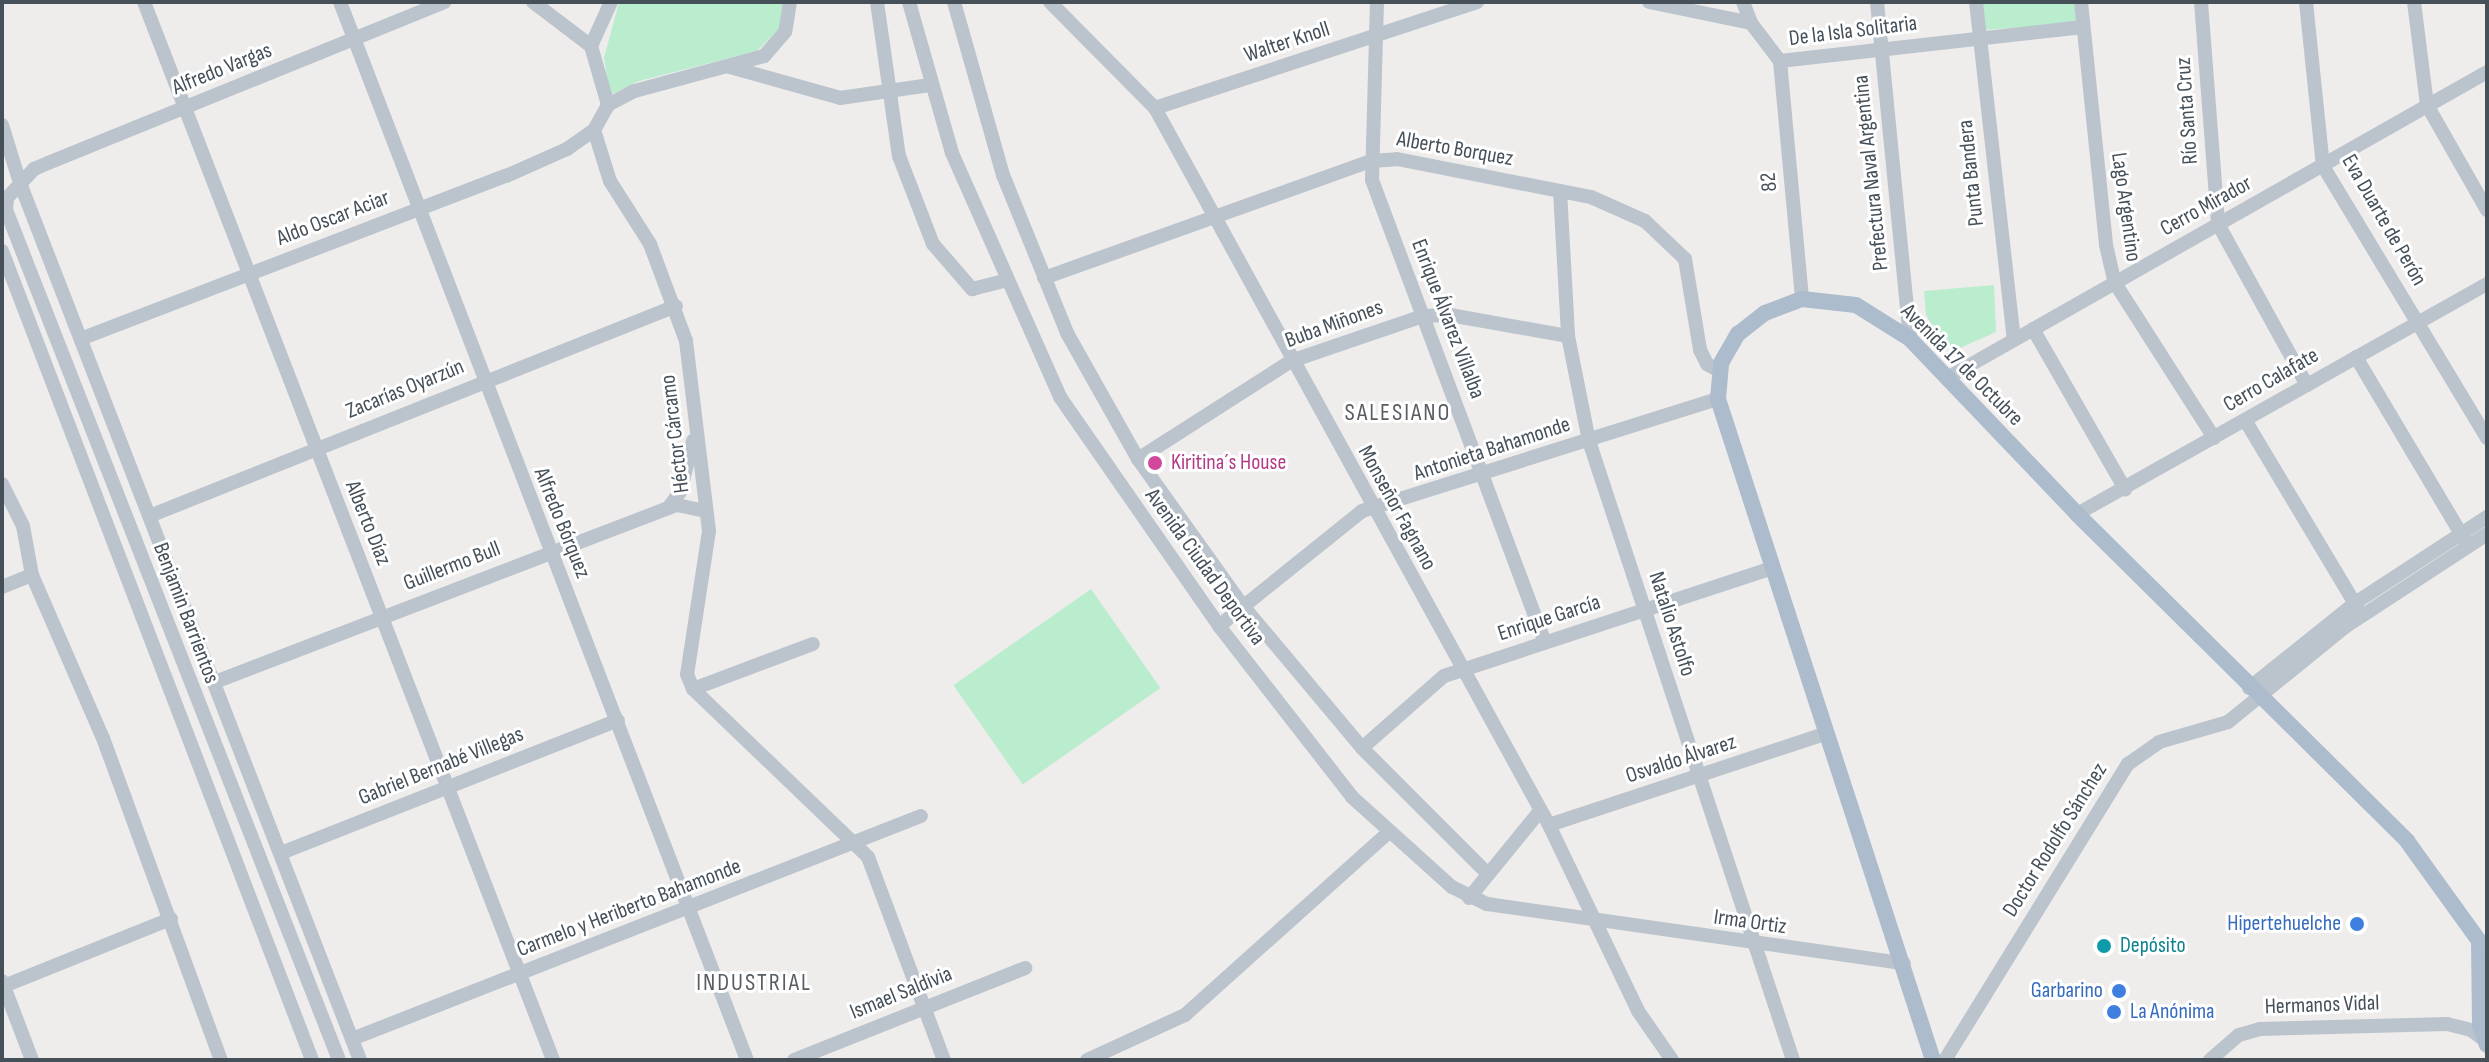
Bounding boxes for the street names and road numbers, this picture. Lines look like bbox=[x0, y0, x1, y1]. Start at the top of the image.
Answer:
street label: De la Isla Solitaria bbox=[1787, 10, 1919, 52]
street label: Walter Knoll bbox=[1241, 16, 1333, 68]
street label: Alfredo Vargas bbox=[168, 37, 276, 101]
street label: Río Santa Cruz bbox=[2170, 57, 2204, 165]
street label: Prefectura Naval Argentina bbox=[1848, 74, 1894, 272]
street label: Punta Bandera bbox=[1952, 119, 1990, 227]
street label: Alberto Borquez bbox=[1395, 126, 1515, 172]
street label: Eva Duarte de Perón bbox=[2336, 150, 2432, 290]
street label: Lago Argentino bbox=[2105, 151, 2147, 263]
street label: Cerro Mirador bbox=[2156, 170, 2256, 242]
street label: 82 bbox=[1755, 171, 1783, 193]
street label: Aldo Oscar Aciar bbox=[273, 184, 393, 252]
street label: Enrique Álvarez Villalba bbox=[1405, 236, 1491, 402]
street label: Buba Miñones bbox=[1282, 294, 1386, 354]
street label: Avenida 17 de Octubre bbox=[1895, 298, 2029, 432]
street label: Cerro Calafate bbox=[2219, 342, 2323, 418]
street label: Zacarías Oyarzún bbox=[342, 353, 468, 425]
street label: Héctor Cárcamo bbox=[655, 373, 695, 495]
street label: Antonieta Bahamonde bbox=[1410, 411, 1574, 487]
street label: Monseñor Fagnano bbox=[1352, 441, 1442, 575]
street label: Alfredo Bórquez bbox=[528, 464, 596, 582]
street label: Alberto Díaz bbox=[339, 477, 397, 569]
street label: Avenida Ciudad Deportiva bbox=[1139, 484, 1271, 650]
street label: Guillermo Bull bbox=[400, 535, 504, 597]
street label: Benjamin Barrientos bbox=[147, 539, 225, 687]
street label: Natalio Astolfo bbox=[1643, 568, 1701, 680]
street label: Enrique García bbox=[1494, 589, 1604, 647]
street label: Gabriel Bernabé Villegas bbox=[355, 721, 527, 811]
street label: Osvaldo Álvarez bbox=[1623, 729, 1739, 789]
street label: Doctor Rodolfo Sánchez bbox=[1997, 758, 2113, 922]
street label: Carmelo y Heriberto Bahamonde bbox=[513, 853, 745, 963]
street label: Irma Ortiz bbox=[1712, 904, 1788, 940]
street label: Ismael Saldivia bbox=[846, 961, 956, 1025]
street label: Hermanos Vidal bbox=[2264, 990, 2380, 1020]

